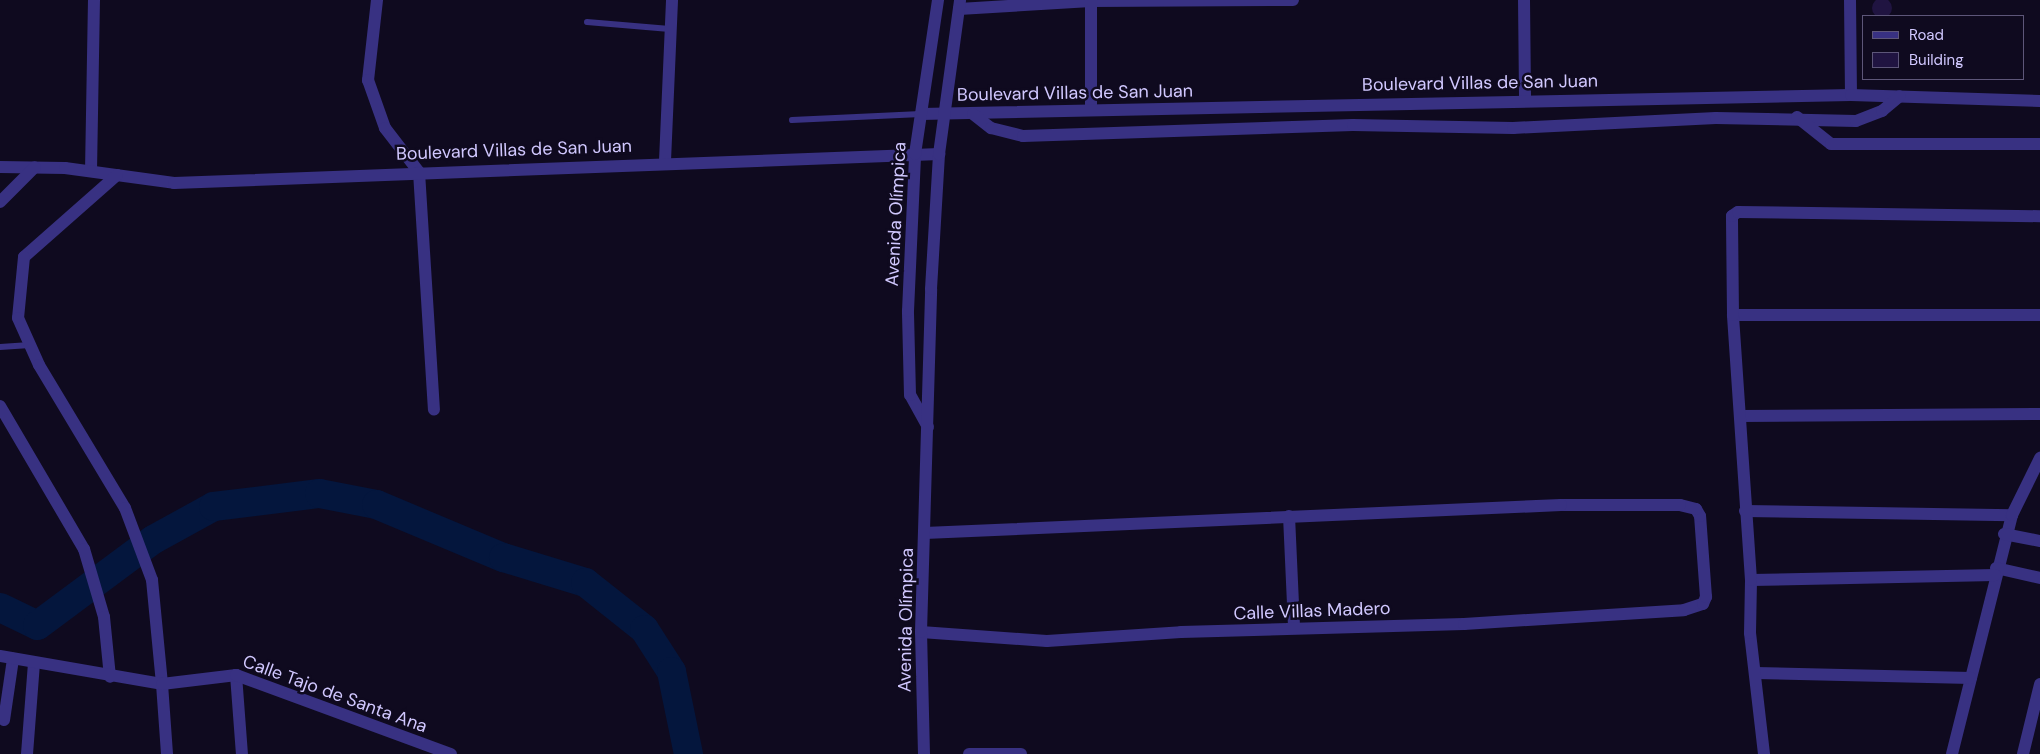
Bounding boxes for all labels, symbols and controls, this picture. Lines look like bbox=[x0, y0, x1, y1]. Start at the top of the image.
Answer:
legend bbox=[1862, 15, 2025, 80]
text: Road bbox=[1909, 25, 1944, 45]
text: Building bbox=[1909, 50, 1964, 70]
street label: Boulevard Villas de San Juan bbox=[1362, 70, 1598, 96]
street label: Boulevard Villas de San Juan bbox=[957, 80, 1193, 106]
street label: Boulevard Villas de San Juan bbox=[396, 135, 632, 165]
street label: Avenida Olímpica bbox=[881, 141, 911, 287]
street label: Avenida Olímpica bbox=[894, 548, 918, 692]
street label: Calle Villas Madero bbox=[1233, 597, 1391, 625]
street label: Calle Tajo de Santa Ana bbox=[240, 651, 430, 737]

